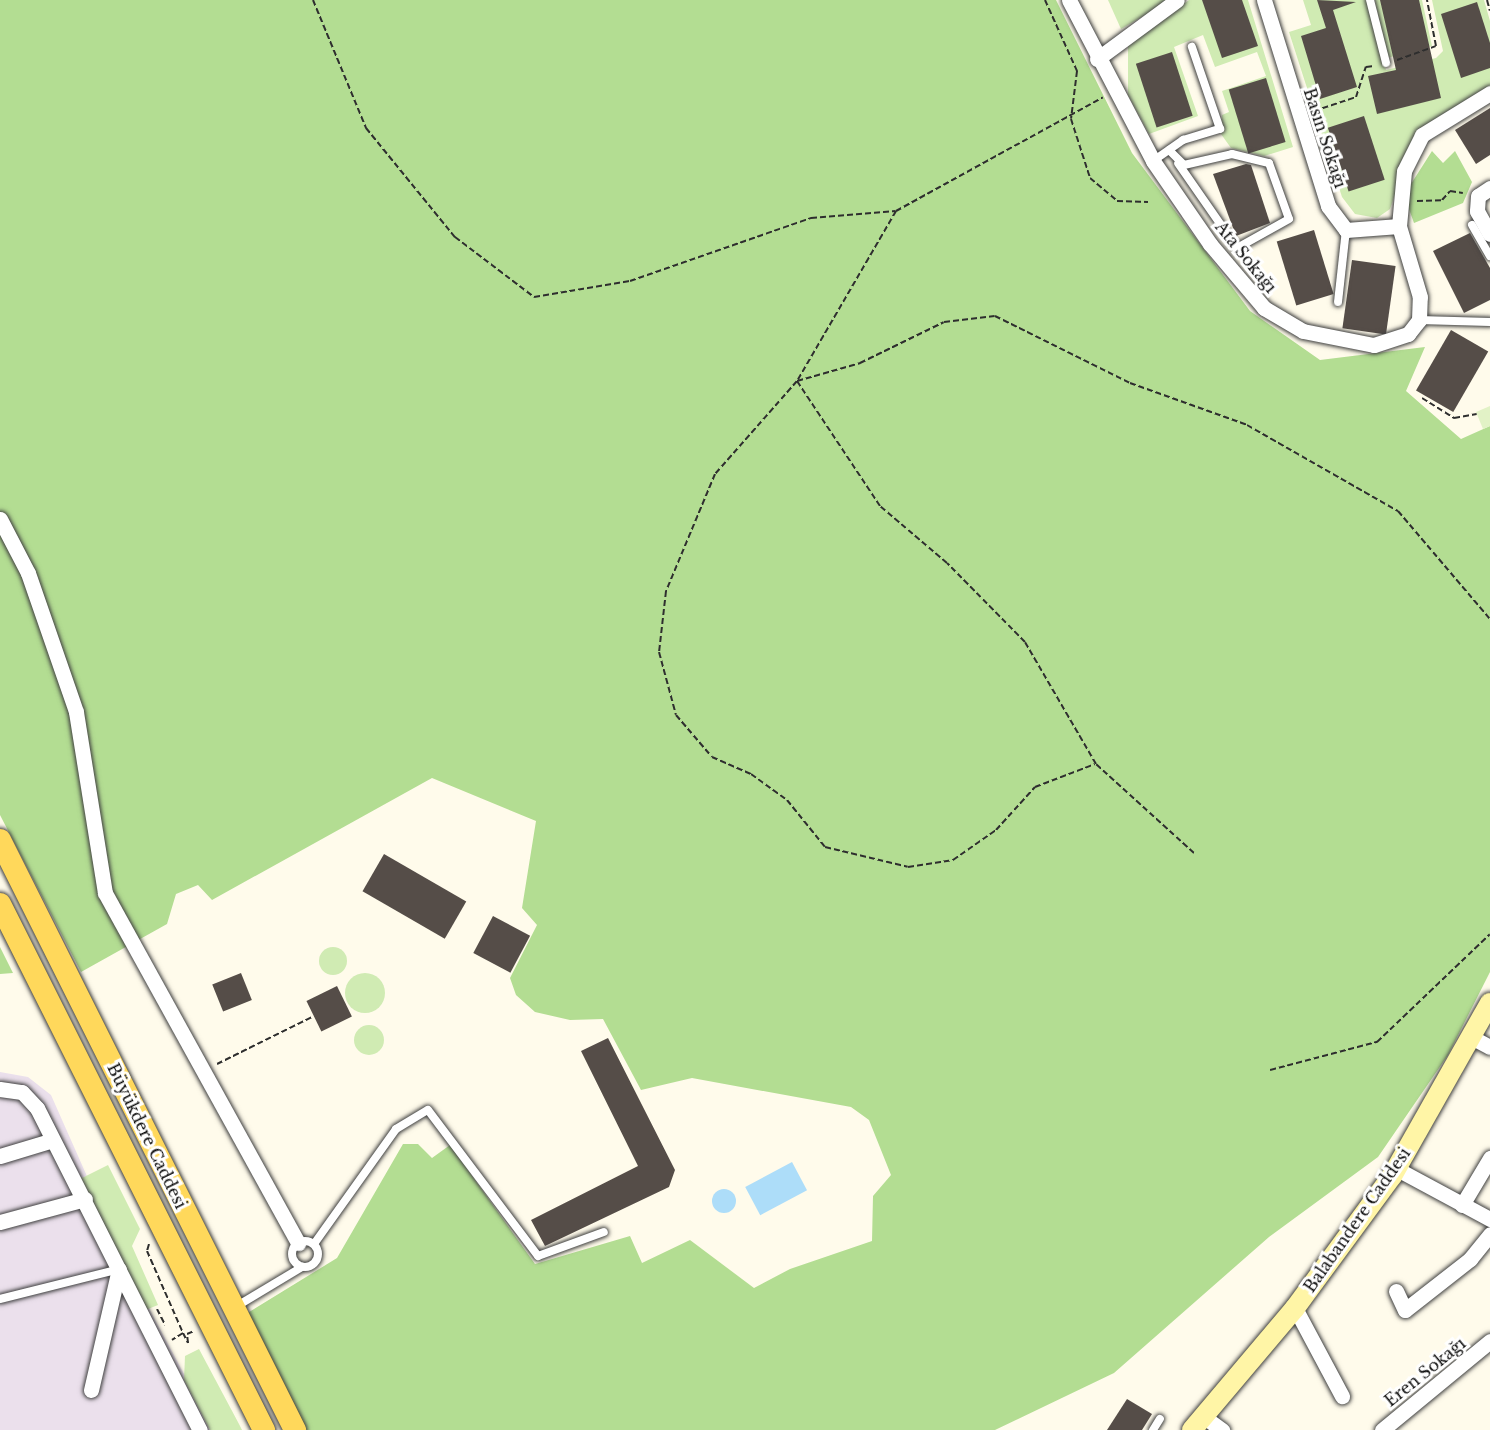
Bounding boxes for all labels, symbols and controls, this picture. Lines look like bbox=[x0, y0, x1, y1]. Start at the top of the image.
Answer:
street label: Basın Sokağı bbox=[1300, 86, 1350, 190]
street label: Ata Sokağı bbox=[1211, 217, 1281, 297]
street label: Büyükdere Caddesi bbox=[103, 1060, 191, 1212]
street label: Balabandere Caddesi bbox=[1300, 1144, 1414, 1296]
street label: Eren Sokağı bbox=[1381, 1334, 1469, 1410]

